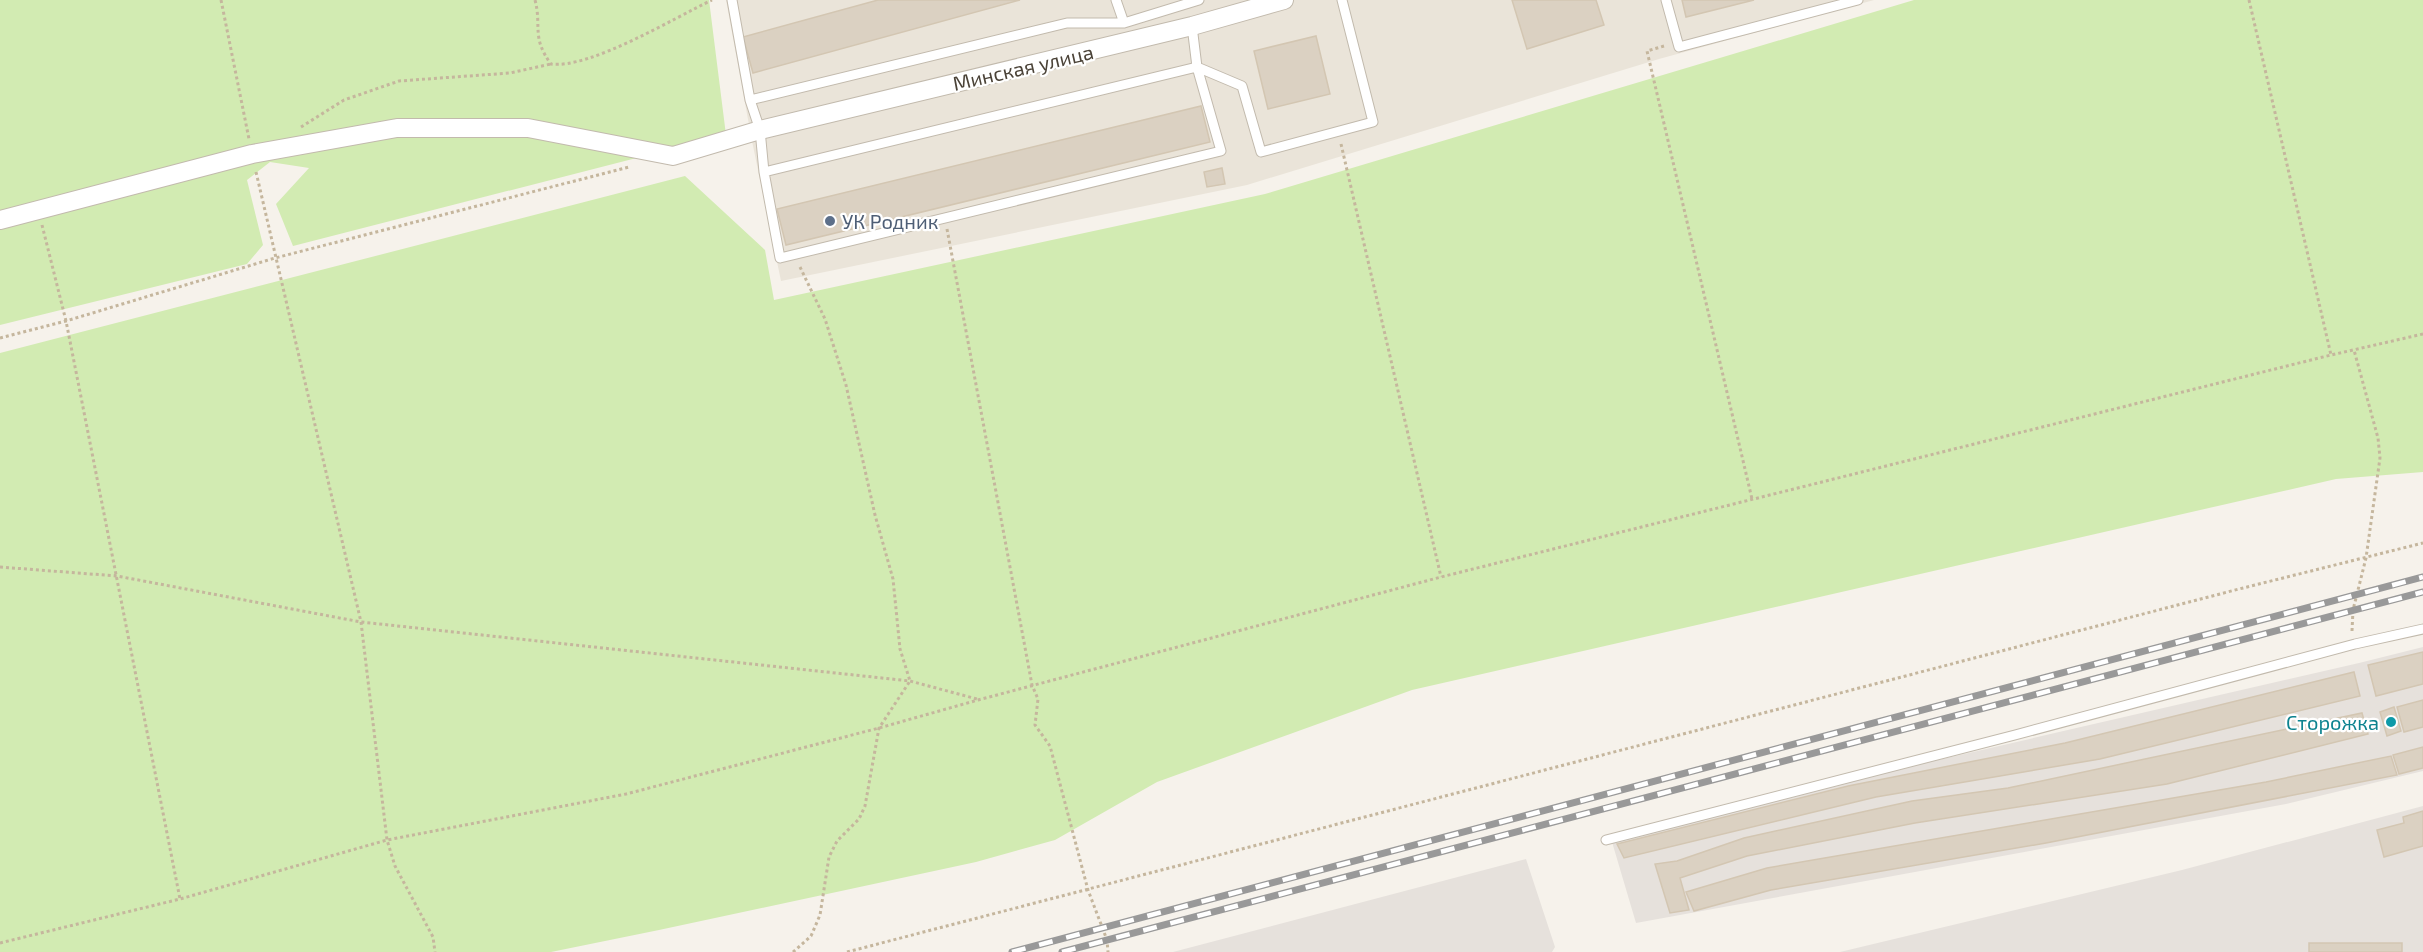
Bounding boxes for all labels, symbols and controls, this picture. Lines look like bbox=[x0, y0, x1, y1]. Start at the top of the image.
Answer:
street label: Минская улица bbox=[950, 39, 1096, 96]
place label: УК Родник bbox=[842, 209, 939, 233]
marker: УК Родник bbox=[823, 214, 837, 228]
place label: Сторожка bbox=[2286, 710, 2379, 734]
marker: Сторожка bbox=[2384, 715, 2398, 729]

